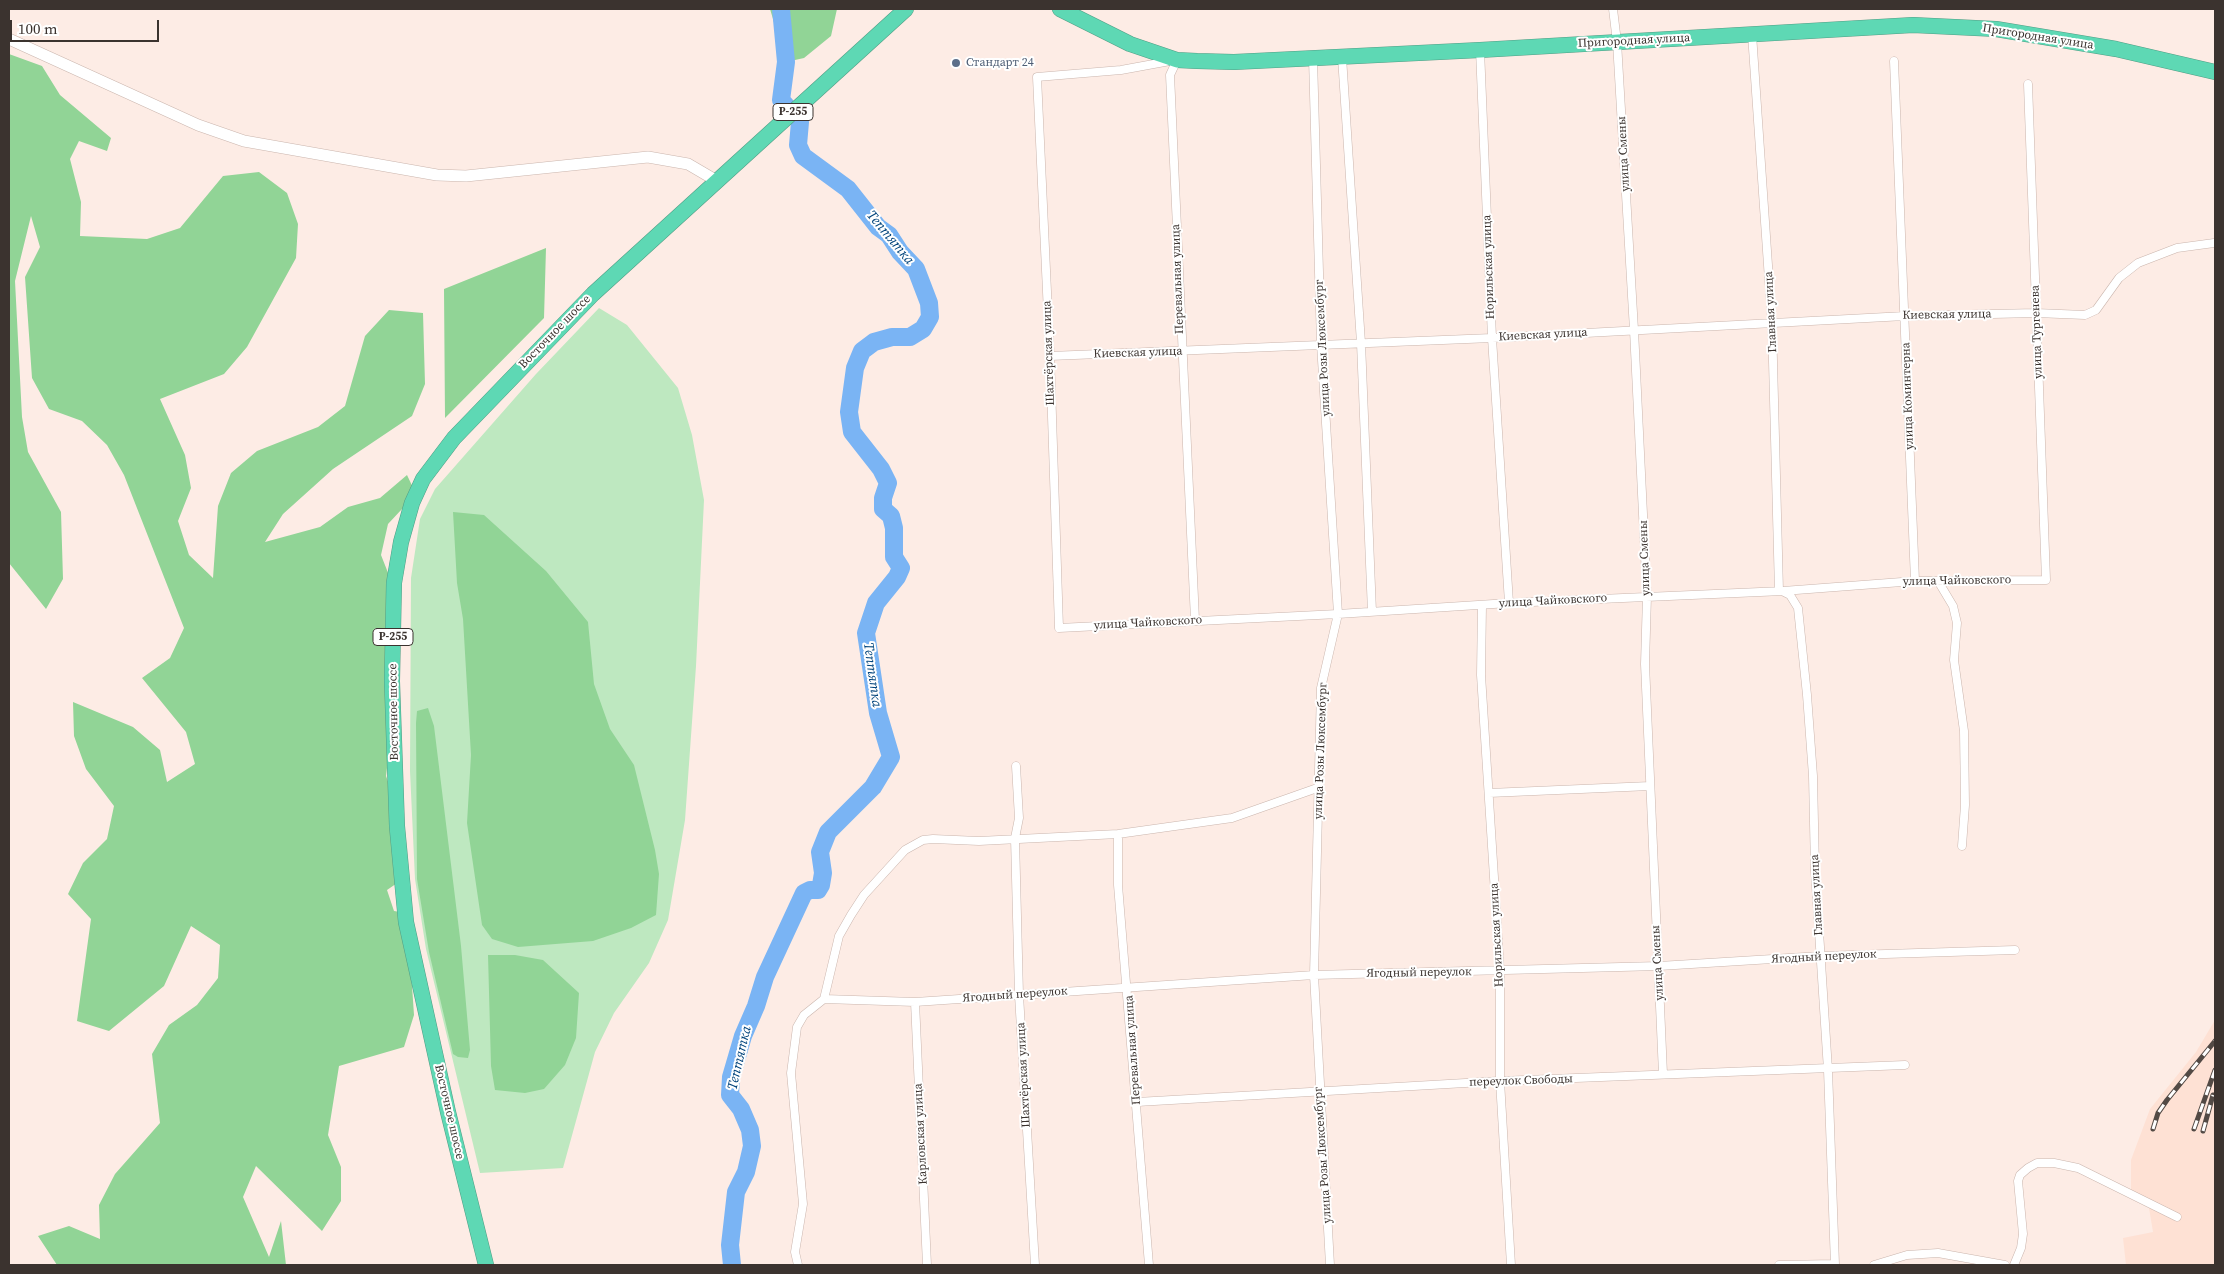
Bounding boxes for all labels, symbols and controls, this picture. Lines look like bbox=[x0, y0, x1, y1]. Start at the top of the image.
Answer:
scale bar bbox=[12, 10, 161, 42]
text: 100 m bbox=[18, 18, 58, 39]
street label: Пригородная улица bbox=[1981, 21, 2095, 53]
street label: Пригородная улица bbox=[1578, 31, 1690, 51]
place label: Стандарт 24 bbox=[966, 56, 1034, 70]
marker: Стандарт 24 bbox=[950, 57, 962, 69]
road number: Р-255 bbox=[773, 104, 813, 120]
street label: улица Смены bbox=[1615, 116, 1633, 192]
water label: Тептятка bbox=[863, 208, 917, 268]
street label: Норильская улица bbox=[1480, 214, 1498, 320]
street label: Перевальная улица bbox=[1169, 224, 1187, 334]
street label: Главная улица bbox=[1762, 271, 1780, 353]
street label: улица Розы Люксембург bbox=[1312, 279, 1334, 417]
street label: улица Тургенева bbox=[2028, 285, 2046, 379]
street label: Восточное шоссе bbox=[516, 292, 594, 372]
street label: Шахтёрская улица bbox=[1040, 300, 1058, 406]
street label: Киевская улица bbox=[1902, 307, 1992, 323]
street label: Киевская улица bbox=[1498, 325, 1588, 345]
street label: улица Коминтерна bbox=[1899, 342, 1917, 450]
street label: Киевская улица bbox=[1093, 344, 1183, 362]
street label: улица Смены bbox=[1636, 520, 1654, 596]
street label: улица Чайковского bbox=[1903, 573, 2011, 589]
street label: улица Чайковского bbox=[1498, 591, 1608, 611]
street label: улица Чайковского bbox=[1093, 613, 1203, 633]
road number: Р-255 bbox=[373, 628, 413, 646]
water label: Тептятка bbox=[859, 642, 885, 708]
street label: Восточное шоссе bbox=[386, 663, 402, 761]
street label: улица Розы Люксембург bbox=[1311, 682, 1331, 820]
street label: Главная улица bbox=[1808, 854, 1826, 936]
street label: Норильская улица bbox=[1487, 882, 1507, 988]
street label: улица Смены bbox=[1649, 925, 1667, 1001]
street label: Ягодный переулок bbox=[1771, 947, 1877, 967]
street label: Ягодный переулок bbox=[1366, 965, 1472, 981]
street label: Ягодный переулок bbox=[962, 984, 1068, 1006]
street label: Перевальная улица bbox=[1122, 995, 1144, 1105]
street label: Шахтёрская улица bbox=[1014, 1022, 1034, 1128]
water label: Тептятка bbox=[724, 1024, 756, 1092]
street label: Восточное шоссе bbox=[431, 1063, 467, 1161]
street label: переулок Свободы bbox=[1469, 1072, 1573, 1090]
street label: Карловская улица bbox=[911, 1083, 931, 1185]
street label: улица Розы Люксембург bbox=[1311, 1086, 1335, 1224]

